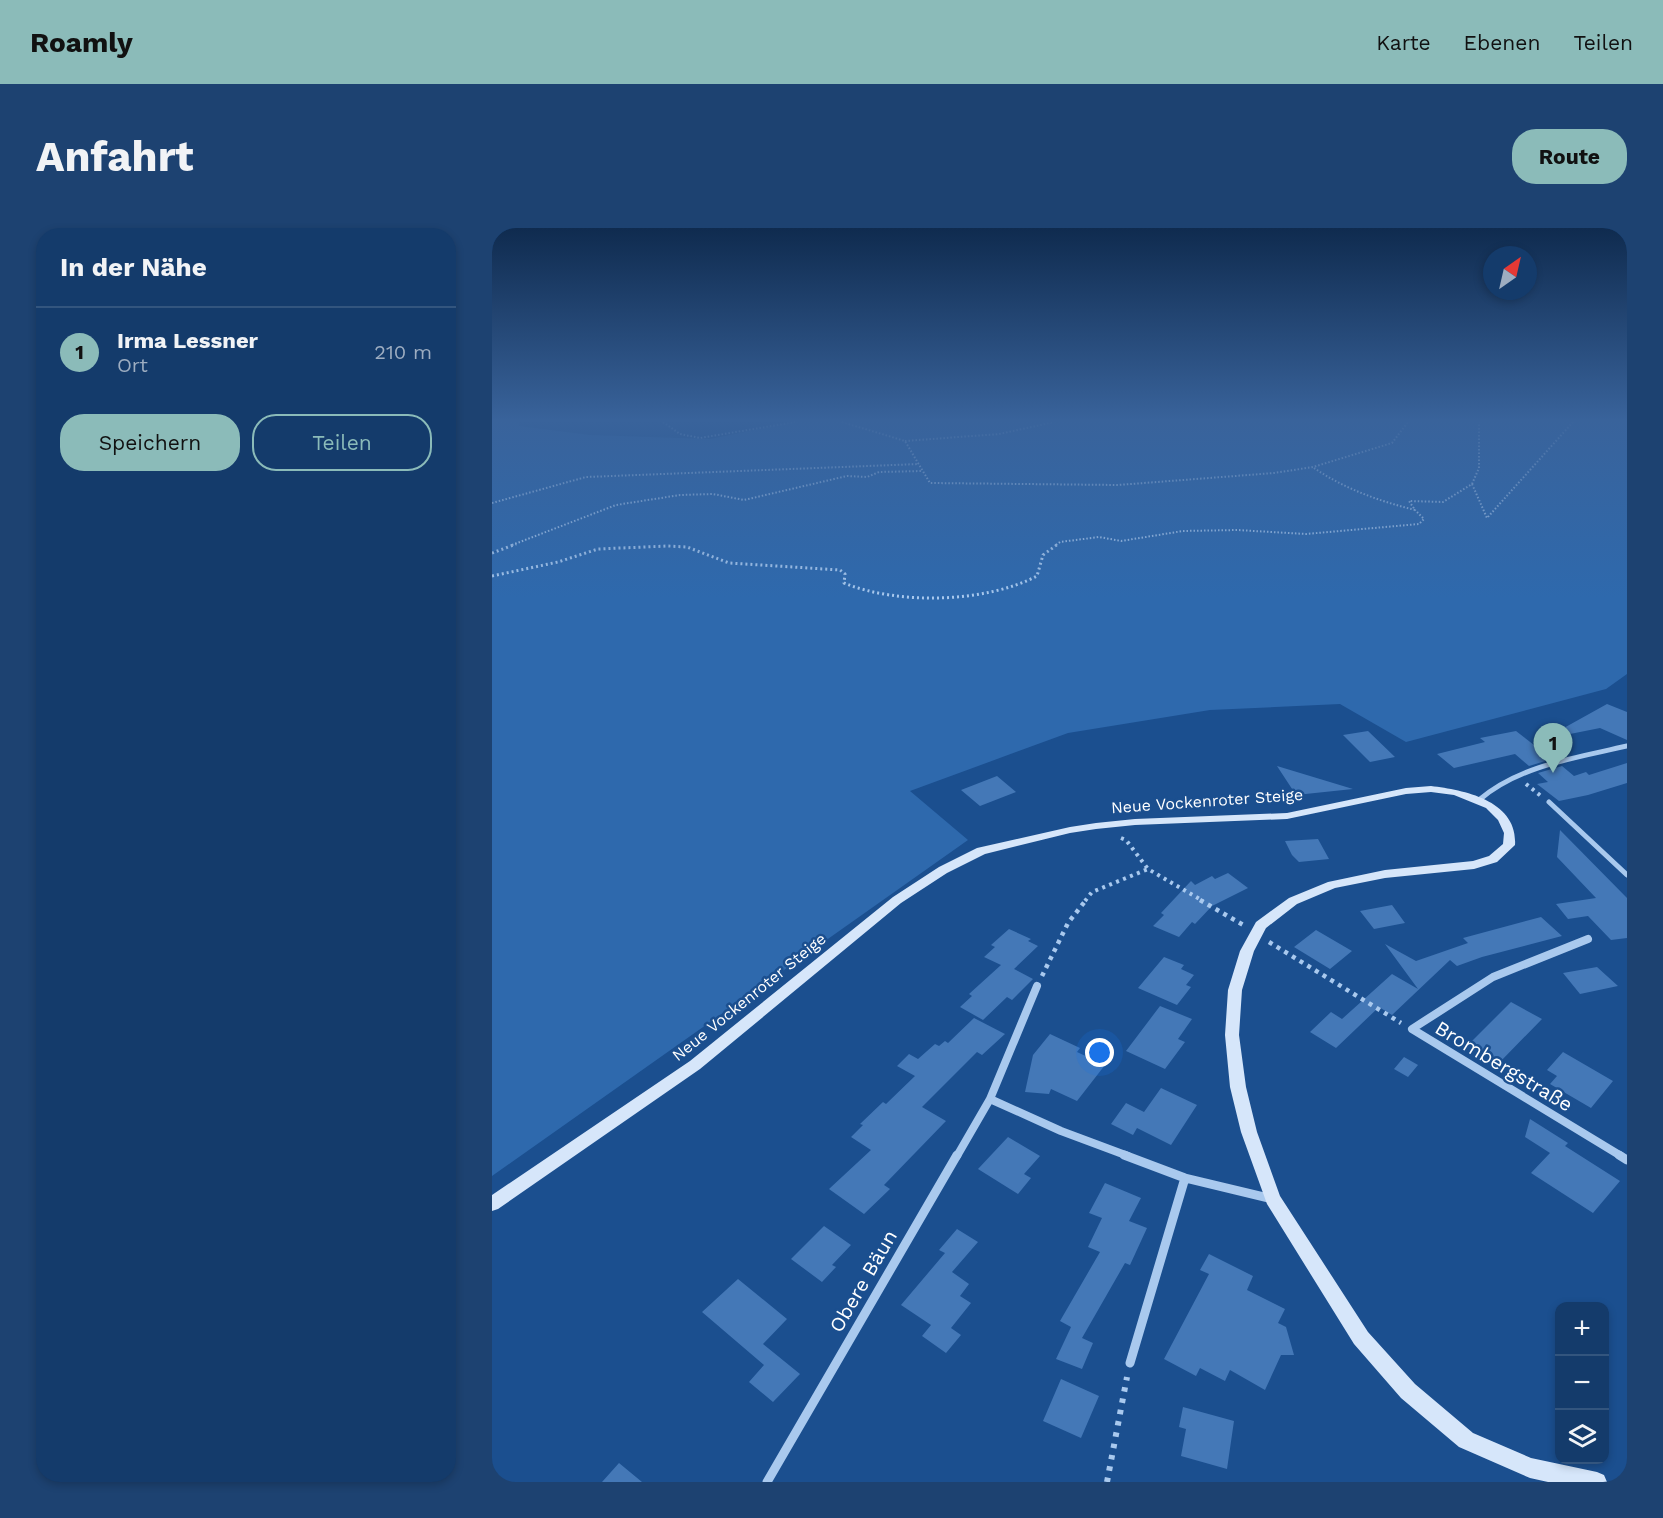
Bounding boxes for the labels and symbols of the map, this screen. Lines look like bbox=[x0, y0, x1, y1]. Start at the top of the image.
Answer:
north arrow bbox=[1483, 246, 1537, 300]
pin: 1 bbox=[1534, 724, 1572, 773]
street label: Neue Vockenroter Steige bbox=[1110, 785, 1304, 817]
street label: Neue Vockenroter Steige bbox=[668, 929, 830, 1065]
street label: Brombergstraße bbox=[1431, 1015, 1577, 1117]
your location bbox=[1085, 1038, 1114, 1067]
street label: Obere Bäun bbox=[824, 1226, 902, 1336]

